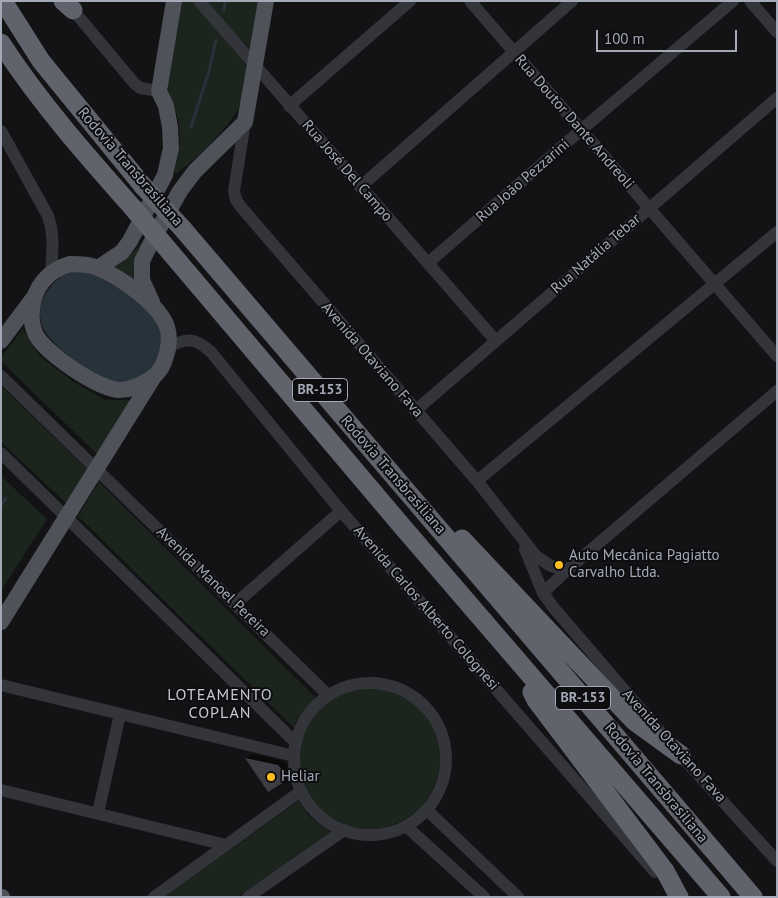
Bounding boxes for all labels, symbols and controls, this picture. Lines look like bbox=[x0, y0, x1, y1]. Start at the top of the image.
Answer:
scale bar bbox=[598, 20, 739, 52]
text: 100 m bbox=[604, 29, 645, 48]
street label: Rua Doutor Dante Andreoli bbox=[511, 51, 637, 193]
street label: Rodovia Transbrasiliana bbox=[74, 104, 186, 230]
street label: Rua José Del Campo bbox=[298, 117, 396, 225]
street label: Rua João Pezzarini bbox=[473, 136, 573, 226]
street label: Rua Natália Tebar bbox=[548, 210, 644, 298]
street label: Avenida Otaviano Fava bbox=[317, 299, 427, 421]
road number: BR-153 bbox=[292, 378, 348, 402]
street label: Rodovia Transbrasiliana bbox=[337, 412, 449, 538]
street label: Avenida Carlos Alberto Colognesi bbox=[350, 522, 502, 694]
street label: Avenida Manoel Pereira bbox=[152, 523, 274, 641]
place label: Auto Mecânica Pagiatto Carvalho Ltda. bbox=[569, 547, 720, 582]
marker: Auto Mecânica Pagiatto Carvalho Ltda. bbox=[553, 559, 565, 571]
district label: LOTEAMENTO COPLAN bbox=[166, 685, 274, 723]
road number: BR-153 bbox=[556, 686, 610, 710]
street label: Avenida Otaviano Fava bbox=[618, 686, 730, 806]
street label: Rodovia Transbrasiliana bbox=[601, 719, 711, 847]
place label: Heliar bbox=[281, 768, 320, 786]
marker: Heliar bbox=[265, 771, 277, 783]

